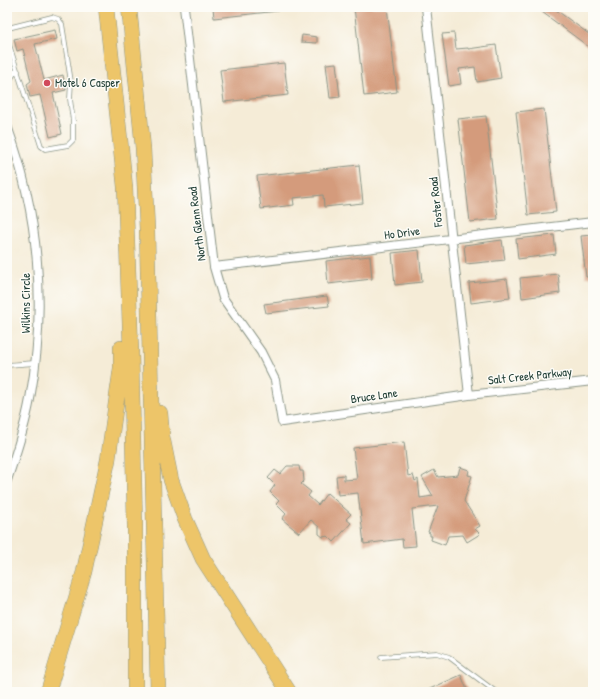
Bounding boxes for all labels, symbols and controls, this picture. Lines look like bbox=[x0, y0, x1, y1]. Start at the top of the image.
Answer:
place label: Motel 6 Casper bbox=[55, 74, 120, 91]
marker: Motel 6 Casper bbox=[42, 78, 52, 88]
street label: Foster Road bbox=[424, 176, 447, 229]
street label: North Glenn Road bbox=[183, 186, 209, 262]
street label: Ho Drive bbox=[383, 222, 421, 243]
street label: Wilkins Circle bbox=[17, 273, 34, 333]
street label: Salt Creek Parkway bbox=[487, 363, 573, 388]
street label: Bruce Lane bbox=[349, 384, 399, 407]

